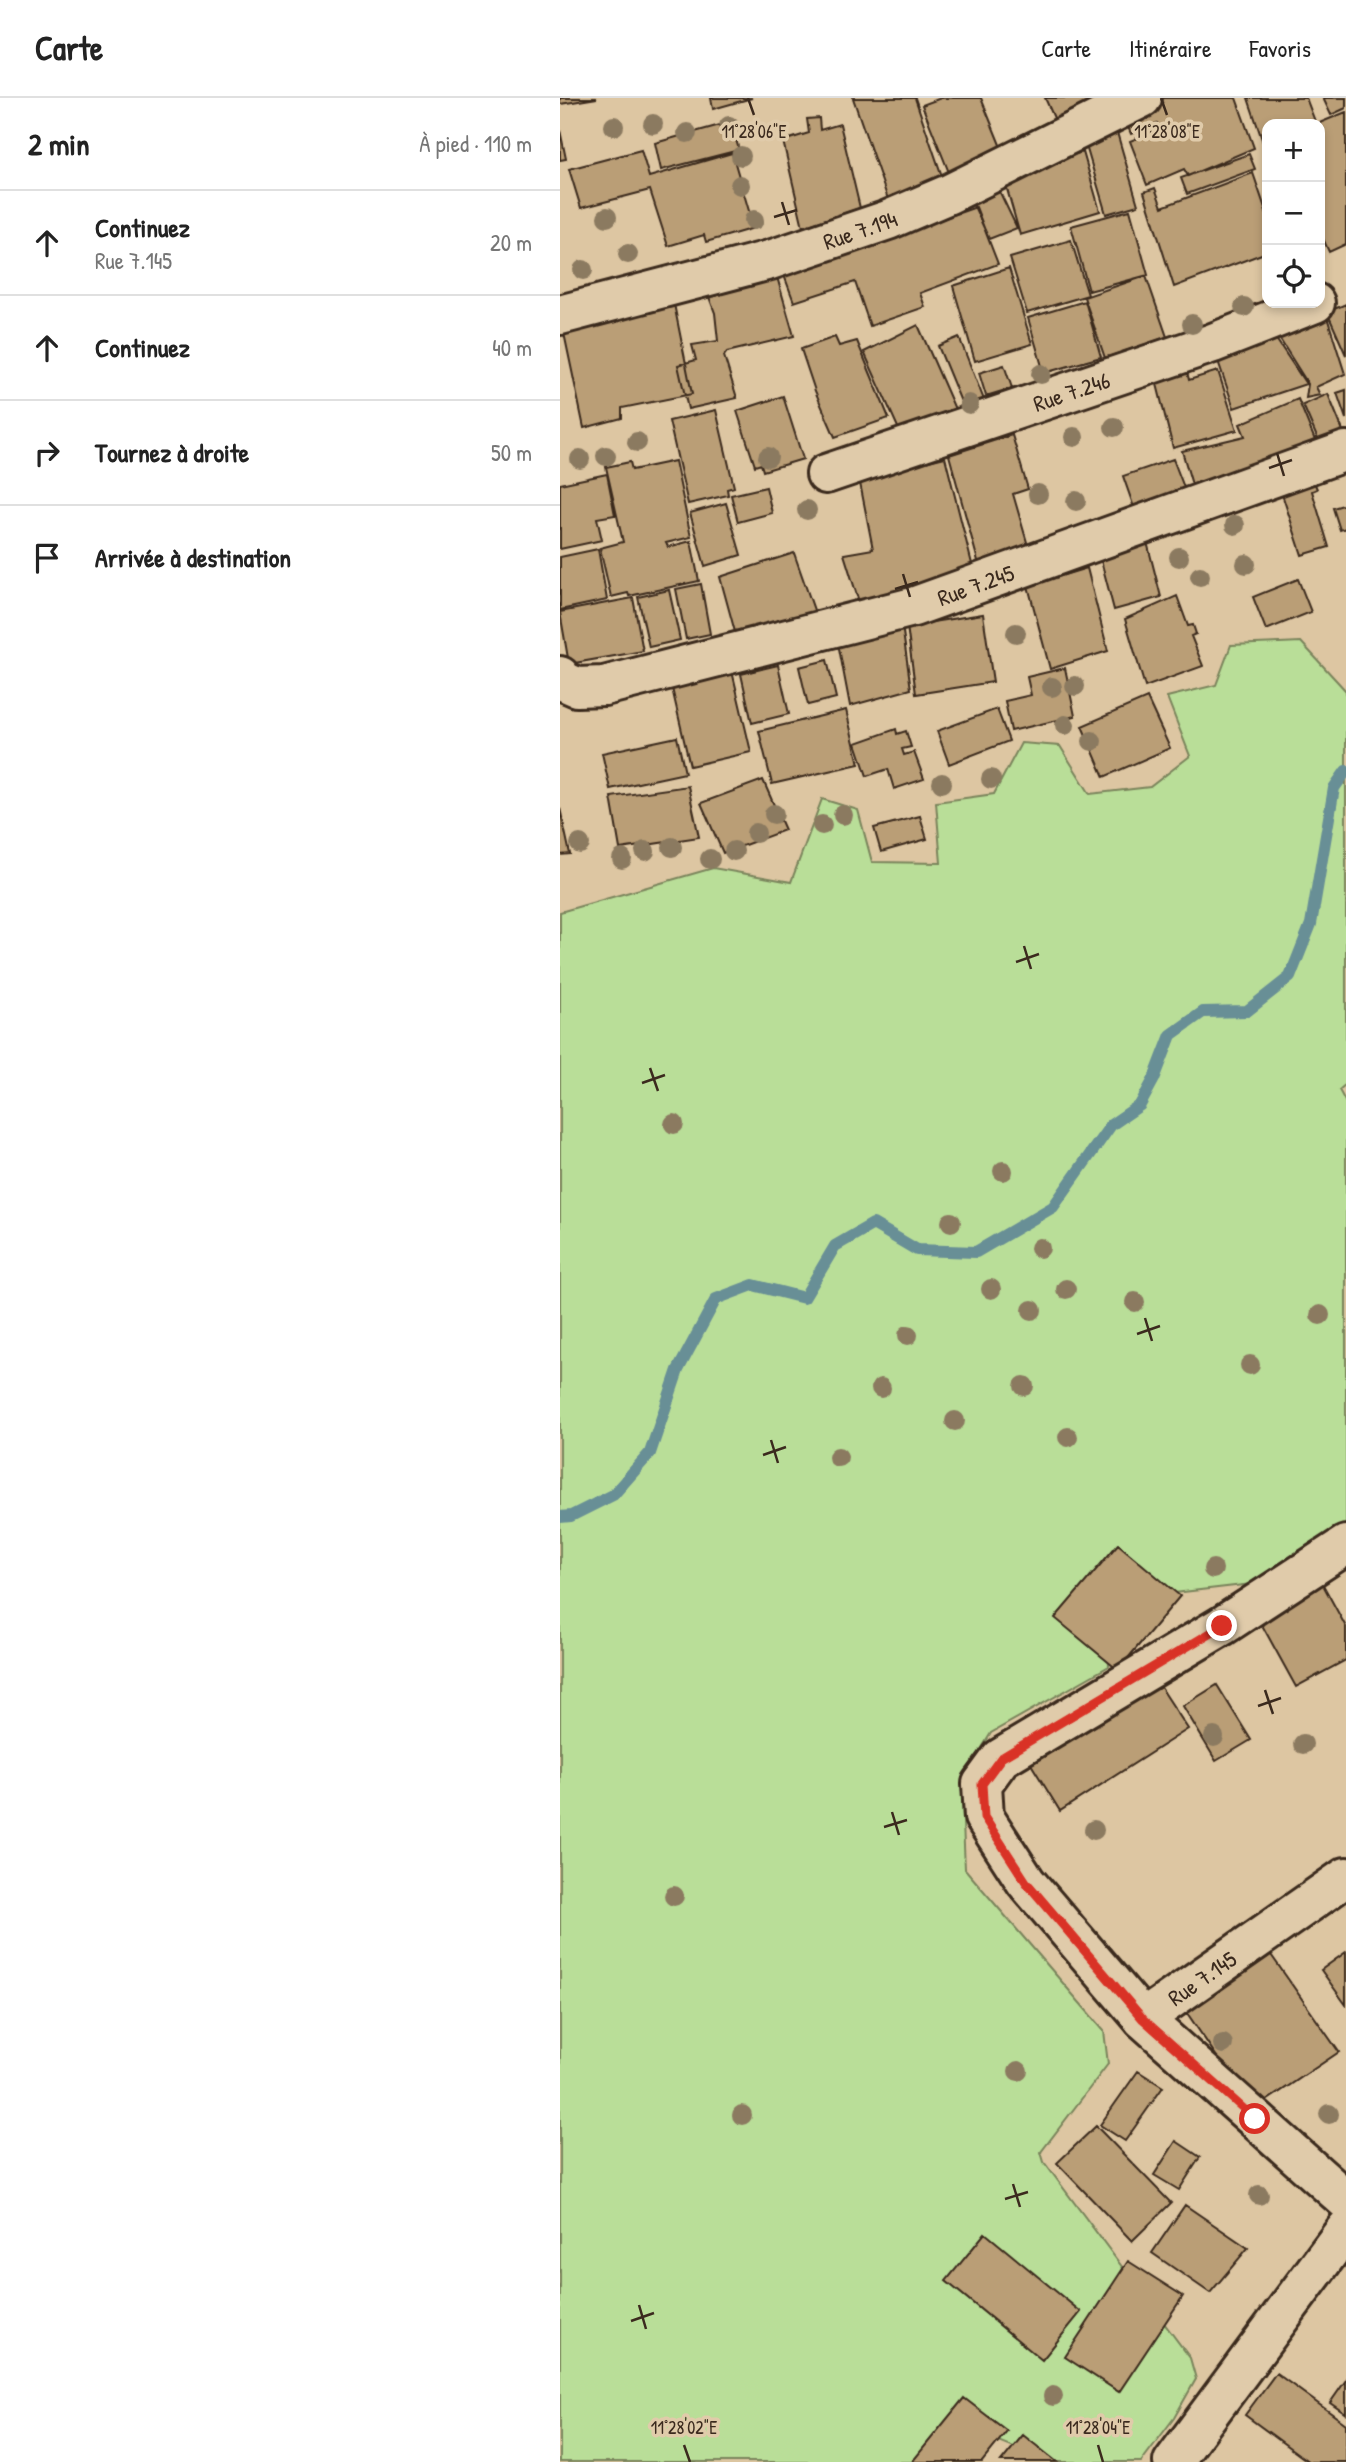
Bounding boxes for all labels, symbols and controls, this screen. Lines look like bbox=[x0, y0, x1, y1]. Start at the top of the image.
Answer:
text: Carte bbox=[35, 26, 103, 70]
text: Carte bbox=[1041, 32, 1091, 64]
text: Itinéraire bbox=[1129, 32, 1211, 64]
text: Favoris bbox=[1249, 32, 1311, 64]
text: 11°28'06"E bbox=[721, 119, 787, 144]
text: 11°28'08"E bbox=[1134, 119, 1200, 144]
map controls bbox=[1262, 119, 1325, 308]
button: + bbox=[1262, 119, 1325, 182]
text: 2 min bbox=[28, 124, 90, 164]
text: À pied · 110 m bbox=[419, 128, 532, 159]
button: − bbox=[1262, 182, 1325, 245]
street label: Rue 7.194 bbox=[819, 203, 902, 256]
text: Continuez bbox=[95, 210, 190, 245]
icon: ahead bbox=[28, 224, 66, 262]
text: 20 m bbox=[490, 227, 532, 258]
text: Rue 7.145 bbox=[95, 245, 172, 276]
button: locate bbox=[1262, 245, 1325, 308]
icon: ahead bbox=[28, 329, 66, 367]
text: Continuez bbox=[95, 330, 190, 365]
text: 40 m bbox=[492, 332, 532, 363]
street label: Rue 7.246 bbox=[1029, 364, 1114, 418]
icon: right bbox=[28, 434, 66, 472]
text: Tournez à droite bbox=[95, 435, 249, 470]
text: 50 m bbox=[491, 437, 532, 468]
icon: arrive bbox=[28, 539, 66, 577]
text: Arrivée à destination bbox=[95, 540, 291, 575]
street label: Rue 7.245 bbox=[933, 556, 1018, 613]
route end bbox=[1206, 1610, 1237, 1641]
street label: Rue 7.145 bbox=[1162, 1943, 1243, 2013]
route start bbox=[1239, 2103, 1270, 2134]
text: 11°28'02"E bbox=[651, 2415, 717, 2440]
text: 11°28'04"E bbox=[1066, 2415, 1130, 2440]

